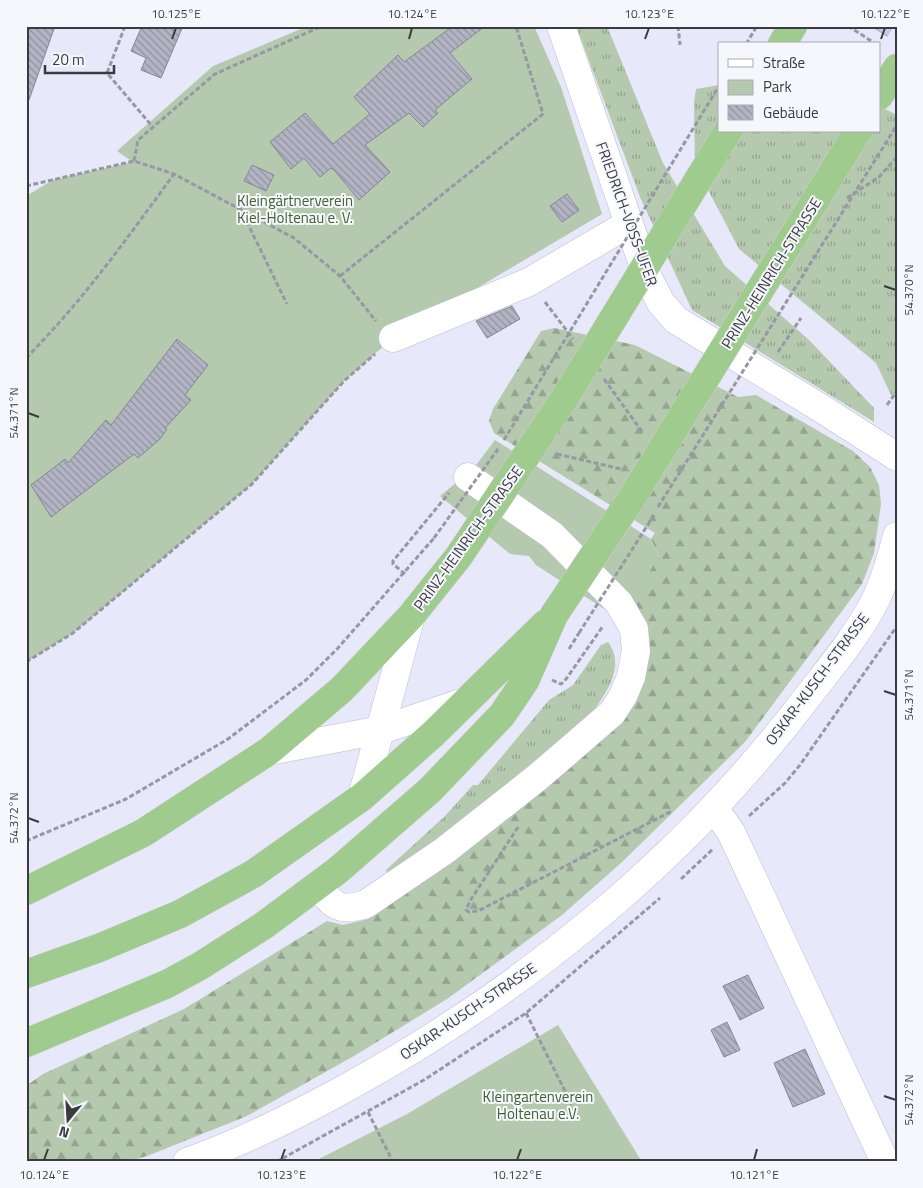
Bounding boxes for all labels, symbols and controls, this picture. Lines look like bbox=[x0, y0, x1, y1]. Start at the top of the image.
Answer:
text: 10.125°E bbox=[151, 4, 201, 23]
text: 10.124°E bbox=[387, 4, 437, 23]
text: 10.123°E bbox=[624, 4, 674, 23]
text: 10.122°E bbox=[860, 4, 910, 23]
scale bar bbox=[45, 42, 114, 74]
legend bbox=[718, 42, 880, 132]
text: 20 m bbox=[52, 48, 85, 71]
text: Straße bbox=[763, 51, 805, 74]
text: Park bbox=[763, 75, 792, 98]
text: Gebäude bbox=[763, 101, 819, 124]
street label: FRIEDRICH-VOSS-UFER bbox=[590, 138, 664, 290]
park label: Kleingärtnerverein Kiel-Holtenau e. V. bbox=[237, 189, 353, 229]
street label: PRINZ-HEINRICH-STRASSE bbox=[715, 193, 827, 353]
text: 54.370°N bbox=[899, 264, 918, 316]
text: 54.371°N bbox=[4, 387, 23, 439]
street label: PRINZ-HEINRICH-STRASSE bbox=[407, 461, 529, 615]
street label: OSKAR-KUSCH-STRASSE bbox=[760, 608, 874, 750]
text: 54.371°N bbox=[899, 669, 918, 721]
text: 54.372°N bbox=[4, 792, 23, 844]
street label: OSKAR-KUSCH-STRASSE bbox=[395, 957, 541, 1065]
text: 54.372°N bbox=[899, 1074, 918, 1126]
park label: Kleingartenverein Holtenau e.V. bbox=[483, 1085, 593, 1125]
north arrow bbox=[42, 1096, 92, 1146]
text: N bbox=[56, 1121, 72, 1144]
text: 10.124°E bbox=[19, 1165, 69, 1184]
text: 10.123°E bbox=[256, 1165, 306, 1184]
text: 10.122°E bbox=[492, 1165, 542, 1184]
text: 10.121°E bbox=[729, 1165, 779, 1184]

